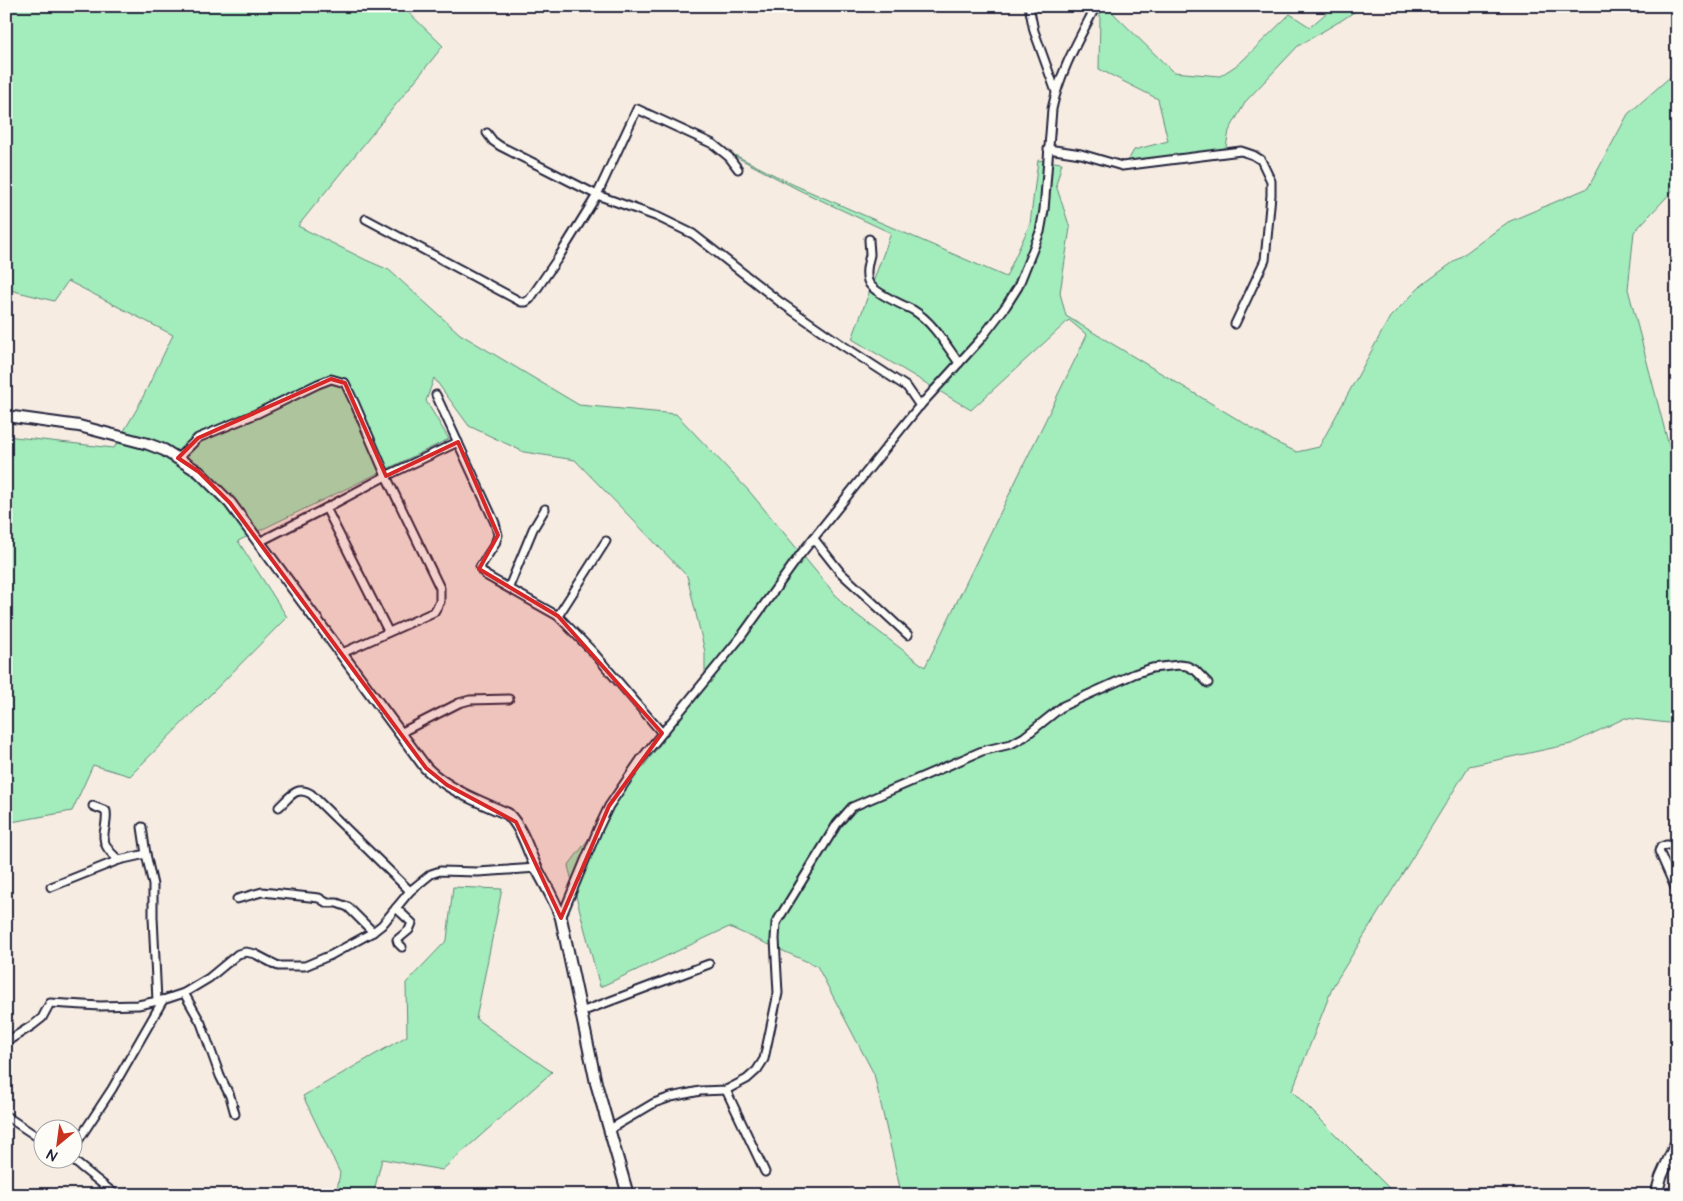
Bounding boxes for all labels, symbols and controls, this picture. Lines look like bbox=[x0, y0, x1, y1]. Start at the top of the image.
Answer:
north arrow bbox=[32, 1118, 82, 1168]
text: N bbox=[43, 1144, 61, 1165]

